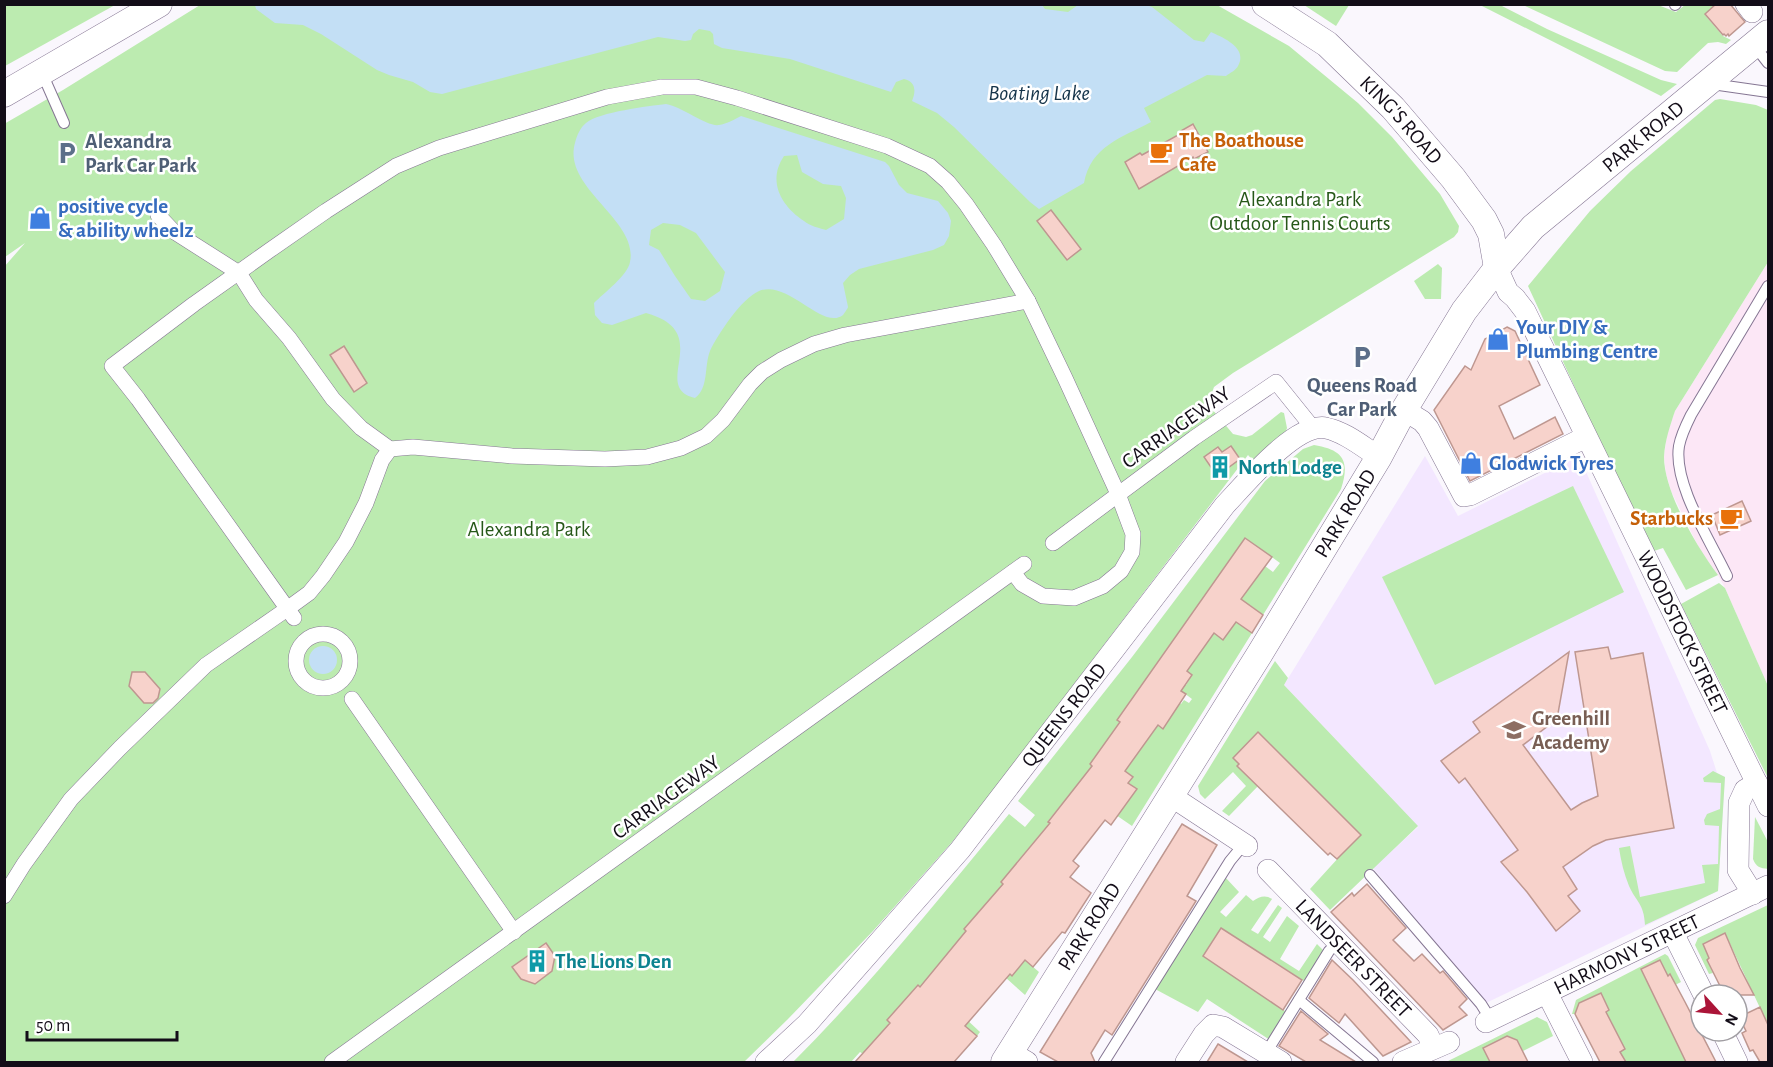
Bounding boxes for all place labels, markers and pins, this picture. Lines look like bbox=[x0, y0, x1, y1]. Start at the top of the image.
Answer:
place label: The Boathouse Cafe bbox=[1179, 130, 1304, 175]
place label: Alexandra Park Car Park bbox=[85, 131, 197, 176]
cafe icon: The Boathouse Cafe bbox=[1148, 139, 1174, 165]
parking icon: Alexandra Park Car Park bbox=[54, 140, 80, 166]
place label: positive cycle & ability wheelz bbox=[58, 196, 193, 241]
shop icon: positive cycle & ability wheelz bbox=[27, 205, 53, 231]
place label: Your DIY & Plumbing Centre bbox=[1516, 317, 1658, 362]
shop icon: Your DIY & Plumbing Centre bbox=[1485, 326, 1511, 352]
parking icon: Queens Road Car Park bbox=[1349, 344, 1375, 370]
place label: Queens Road Car Park bbox=[1307, 375, 1417, 420]
shop icon: Glodwick Tyres bbox=[1458, 450, 1484, 476]
place label: Glodwick Tyres bbox=[1489, 453, 1614, 474]
building icon: North Lodge bbox=[1207, 454, 1233, 480]
place label: North Lodge bbox=[1238, 457, 1342, 478]
cafe icon: Starbucks bbox=[1718, 505, 1744, 531]
place label: Starbucks bbox=[1630, 508, 1713, 529]
place label: Greenhill Academy bbox=[1532, 708, 1610, 753]
school or university icon: Greenhill Academy bbox=[1501, 717, 1527, 743]
building icon: The Lions Den bbox=[524, 948, 550, 974]
place label: The Lions Den bbox=[555, 951, 672, 972]

